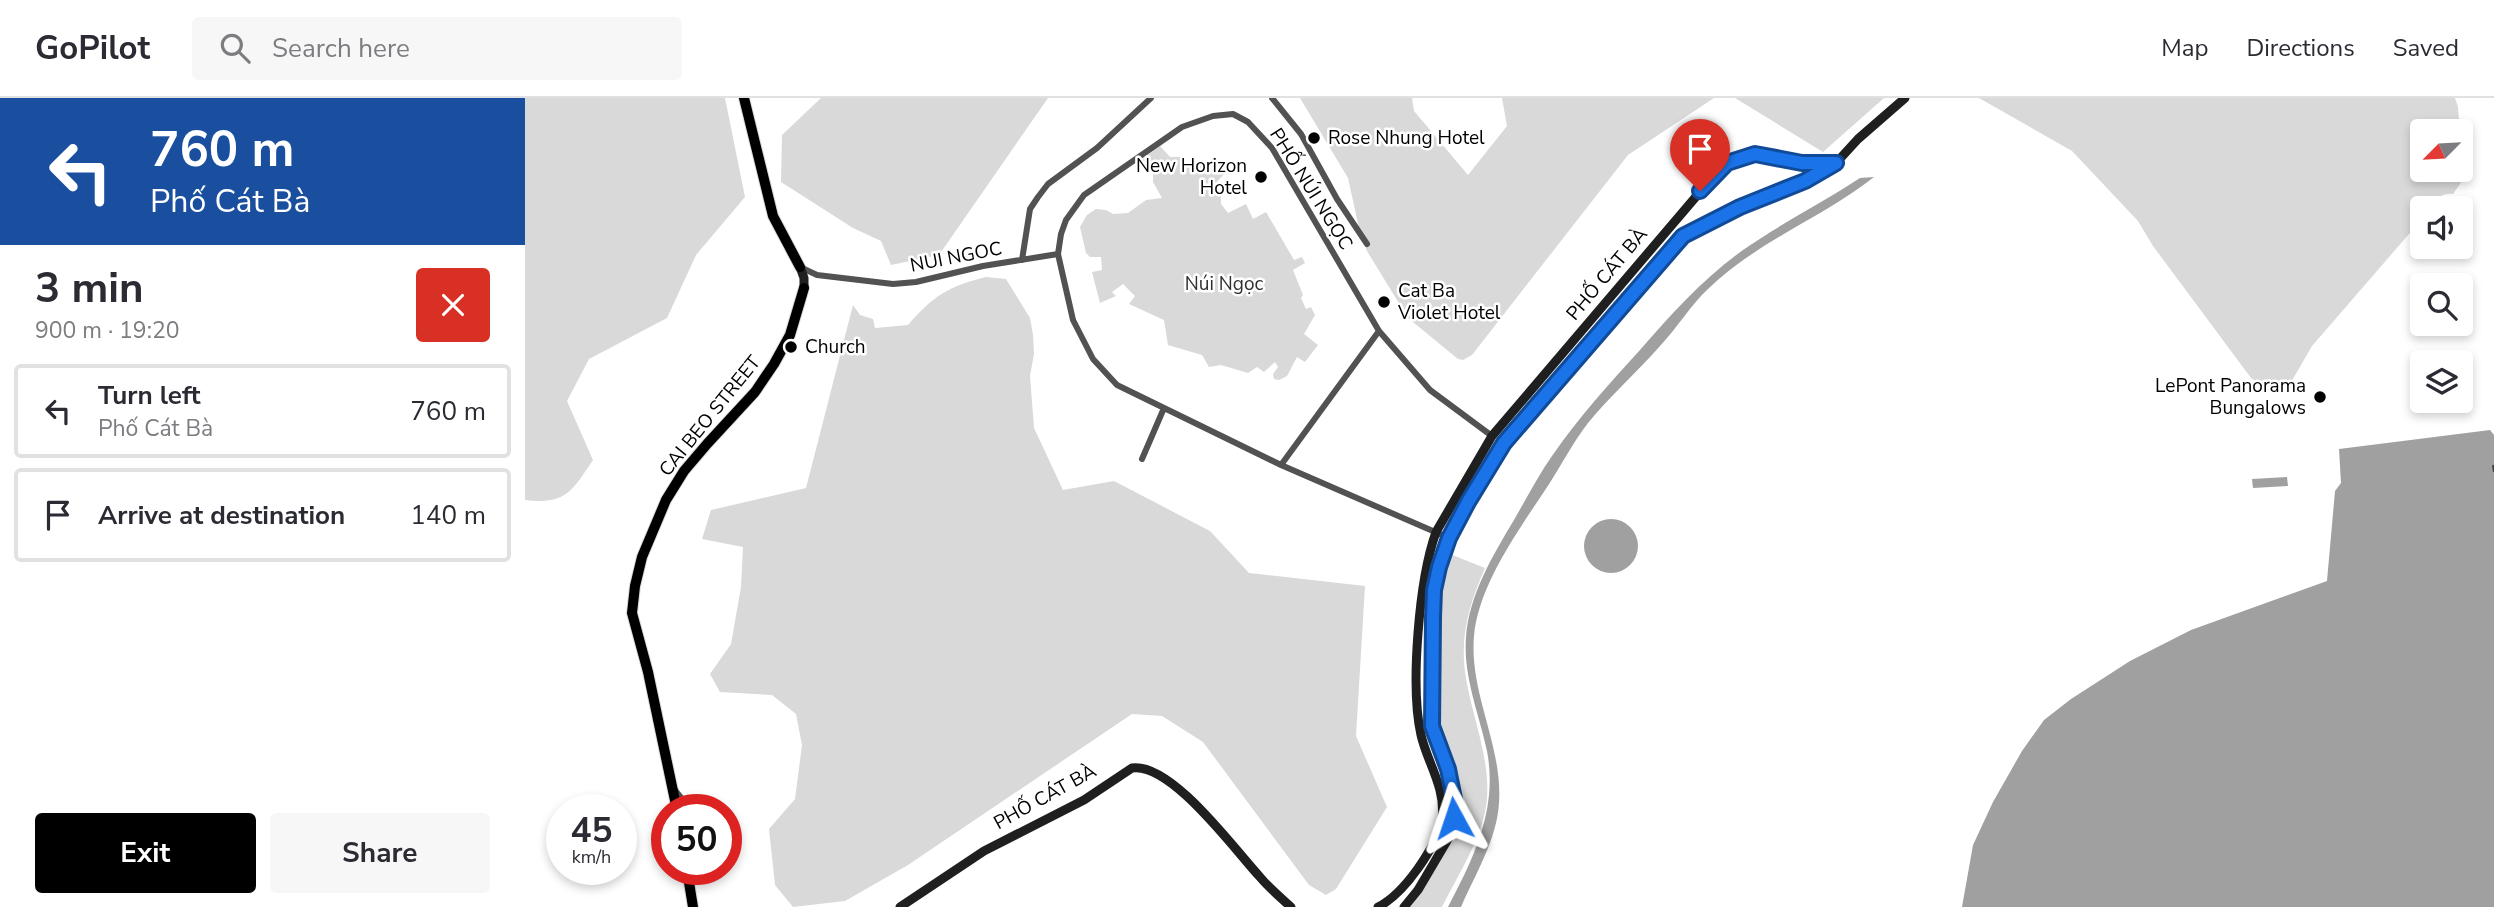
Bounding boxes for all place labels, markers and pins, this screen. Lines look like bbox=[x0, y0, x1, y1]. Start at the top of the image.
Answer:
pin bbox=[1670, 119, 1730, 191]
place label: Rose Nhung Hotel bbox=[1328, 125, 1485, 151]
marker: Rose Nhung Hotel bbox=[1306, 130, 1322, 146]
place label: New Horizon Hotel bbox=[1136, 153, 1247, 201]
marker: New Horizon Hotel bbox=[1253, 169, 1269, 185]
place label: Cat Ba Violet Hotel bbox=[1397, 278, 1501, 326]
marker: Cat Ba Violet Hotel bbox=[1376, 294, 1392, 310]
place label: Church bbox=[805, 334, 866, 360]
marker: Church bbox=[783, 339, 799, 355]
place label: LePont Panorama Bungalows bbox=[2155, 373, 2306, 421]
marker: LePont Panorama Bungalows bbox=[2312, 389, 2328, 405]

